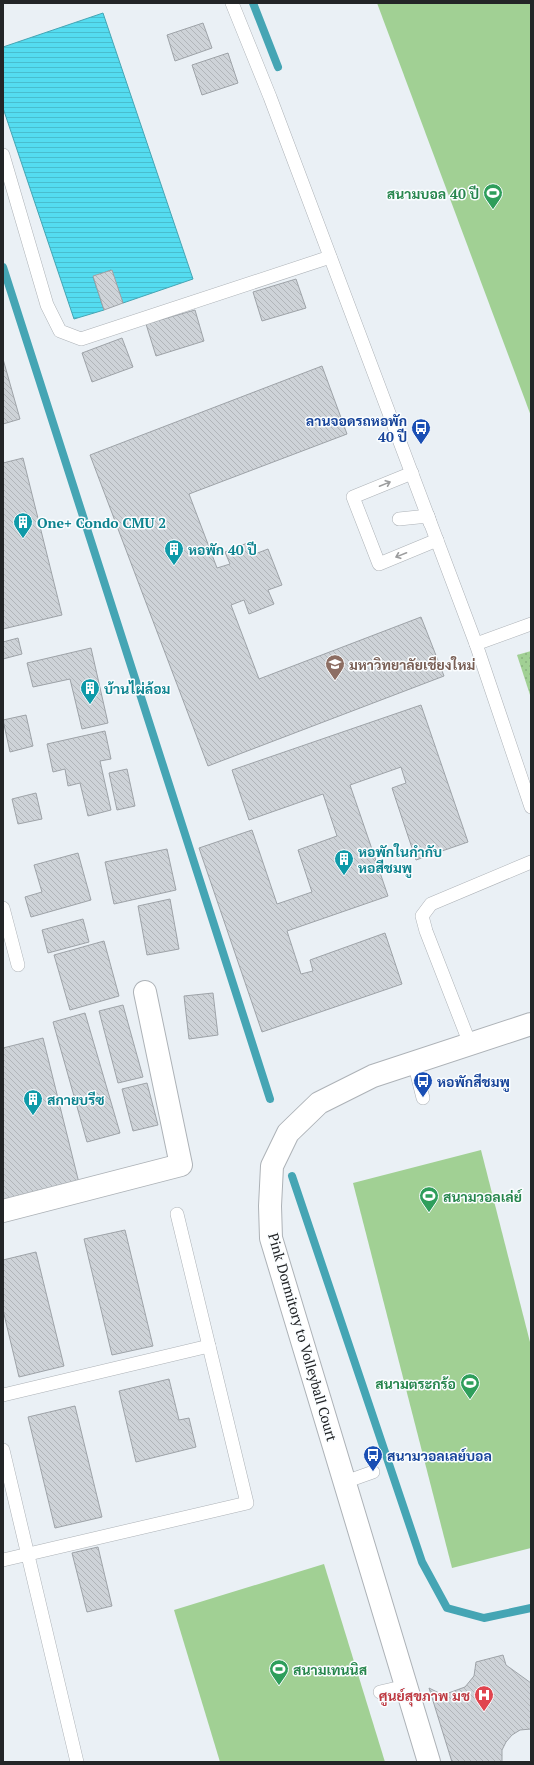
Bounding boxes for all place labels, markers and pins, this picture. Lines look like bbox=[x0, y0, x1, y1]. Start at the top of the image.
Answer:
sports icon: สนามบอล 40 ปี bbox=[482, 182, 504, 210]
place label: สนามบอล 40 ปี bbox=[387, 184, 479, 203]
place label: ลานจอดรถหอพัก 40 ปี bbox=[306, 411, 407, 446]
bus stop icon: ลานจอดรถหอพัก 40 ปี bbox=[410, 417, 432, 445]
building icon: One+ Condo CMU 2 bbox=[12, 511, 34, 539]
place label: One+ Condo CMU 2 bbox=[37, 513, 166, 532]
building icon: หอพัก 40 ปี bbox=[163, 538, 185, 566]
place label: หอพัก 40 ปี bbox=[188, 540, 257, 559]
school or university icon: มหาวิทยาลัยเชียงใหม่ bbox=[324, 653, 346, 681]
place label: มหาวิทยาลัยเชียงใหม่ bbox=[349, 655, 475, 674]
building icon: บ้านไผ่ล้อม bbox=[79, 677, 101, 705]
place label: บ้านไผ่ล้อม bbox=[104, 679, 170, 698]
place label: หอพักในกำกับ หอสีชมพู bbox=[358, 842, 442, 879]
building icon: หอพักในกำกับ หอสีชมพู bbox=[333, 848, 355, 876]
bus stop icon: หอพักสีชมพู bbox=[412, 1070, 434, 1098]
place label: หอพักสีชมพู bbox=[437, 1072, 510, 1093]
building icon: สกายบรีซ bbox=[22, 1088, 44, 1116]
place label: สกายบรีซ bbox=[47, 1090, 105, 1109]
sports icon: สนามวอลเล่ย์ bbox=[418, 1185, 440, 1213]
place label: สนามวอลเล่ย์ bbox=[443, 1187, 523, 1206]
sports icon: สนามตระกร้อ bbox=[459, 1372, 481, 1400]
place label: สนามตระกร้อ bbox=[375, 1374, 456, 1393]
bus stop icon: สนามวอลเลย์บอล bbox=[362, 1444, 384, 1472]
place label: สนามวอลเลย์บอล bbox=[387, 1446, 492, 1465]
sports icon: สนามเทนนิส bbox=[268, 1658, 290, 1686]
place label: สนามเทนนิส bbox=[293, 1660, 367, 1679]
hospital icon: ศูนย์สุขภาพ มช bbox=[473, 1684, 495, 1712]
place label: ศูนย์สุขภาพ มช bbox=[379, 1686, 470, 1707]

